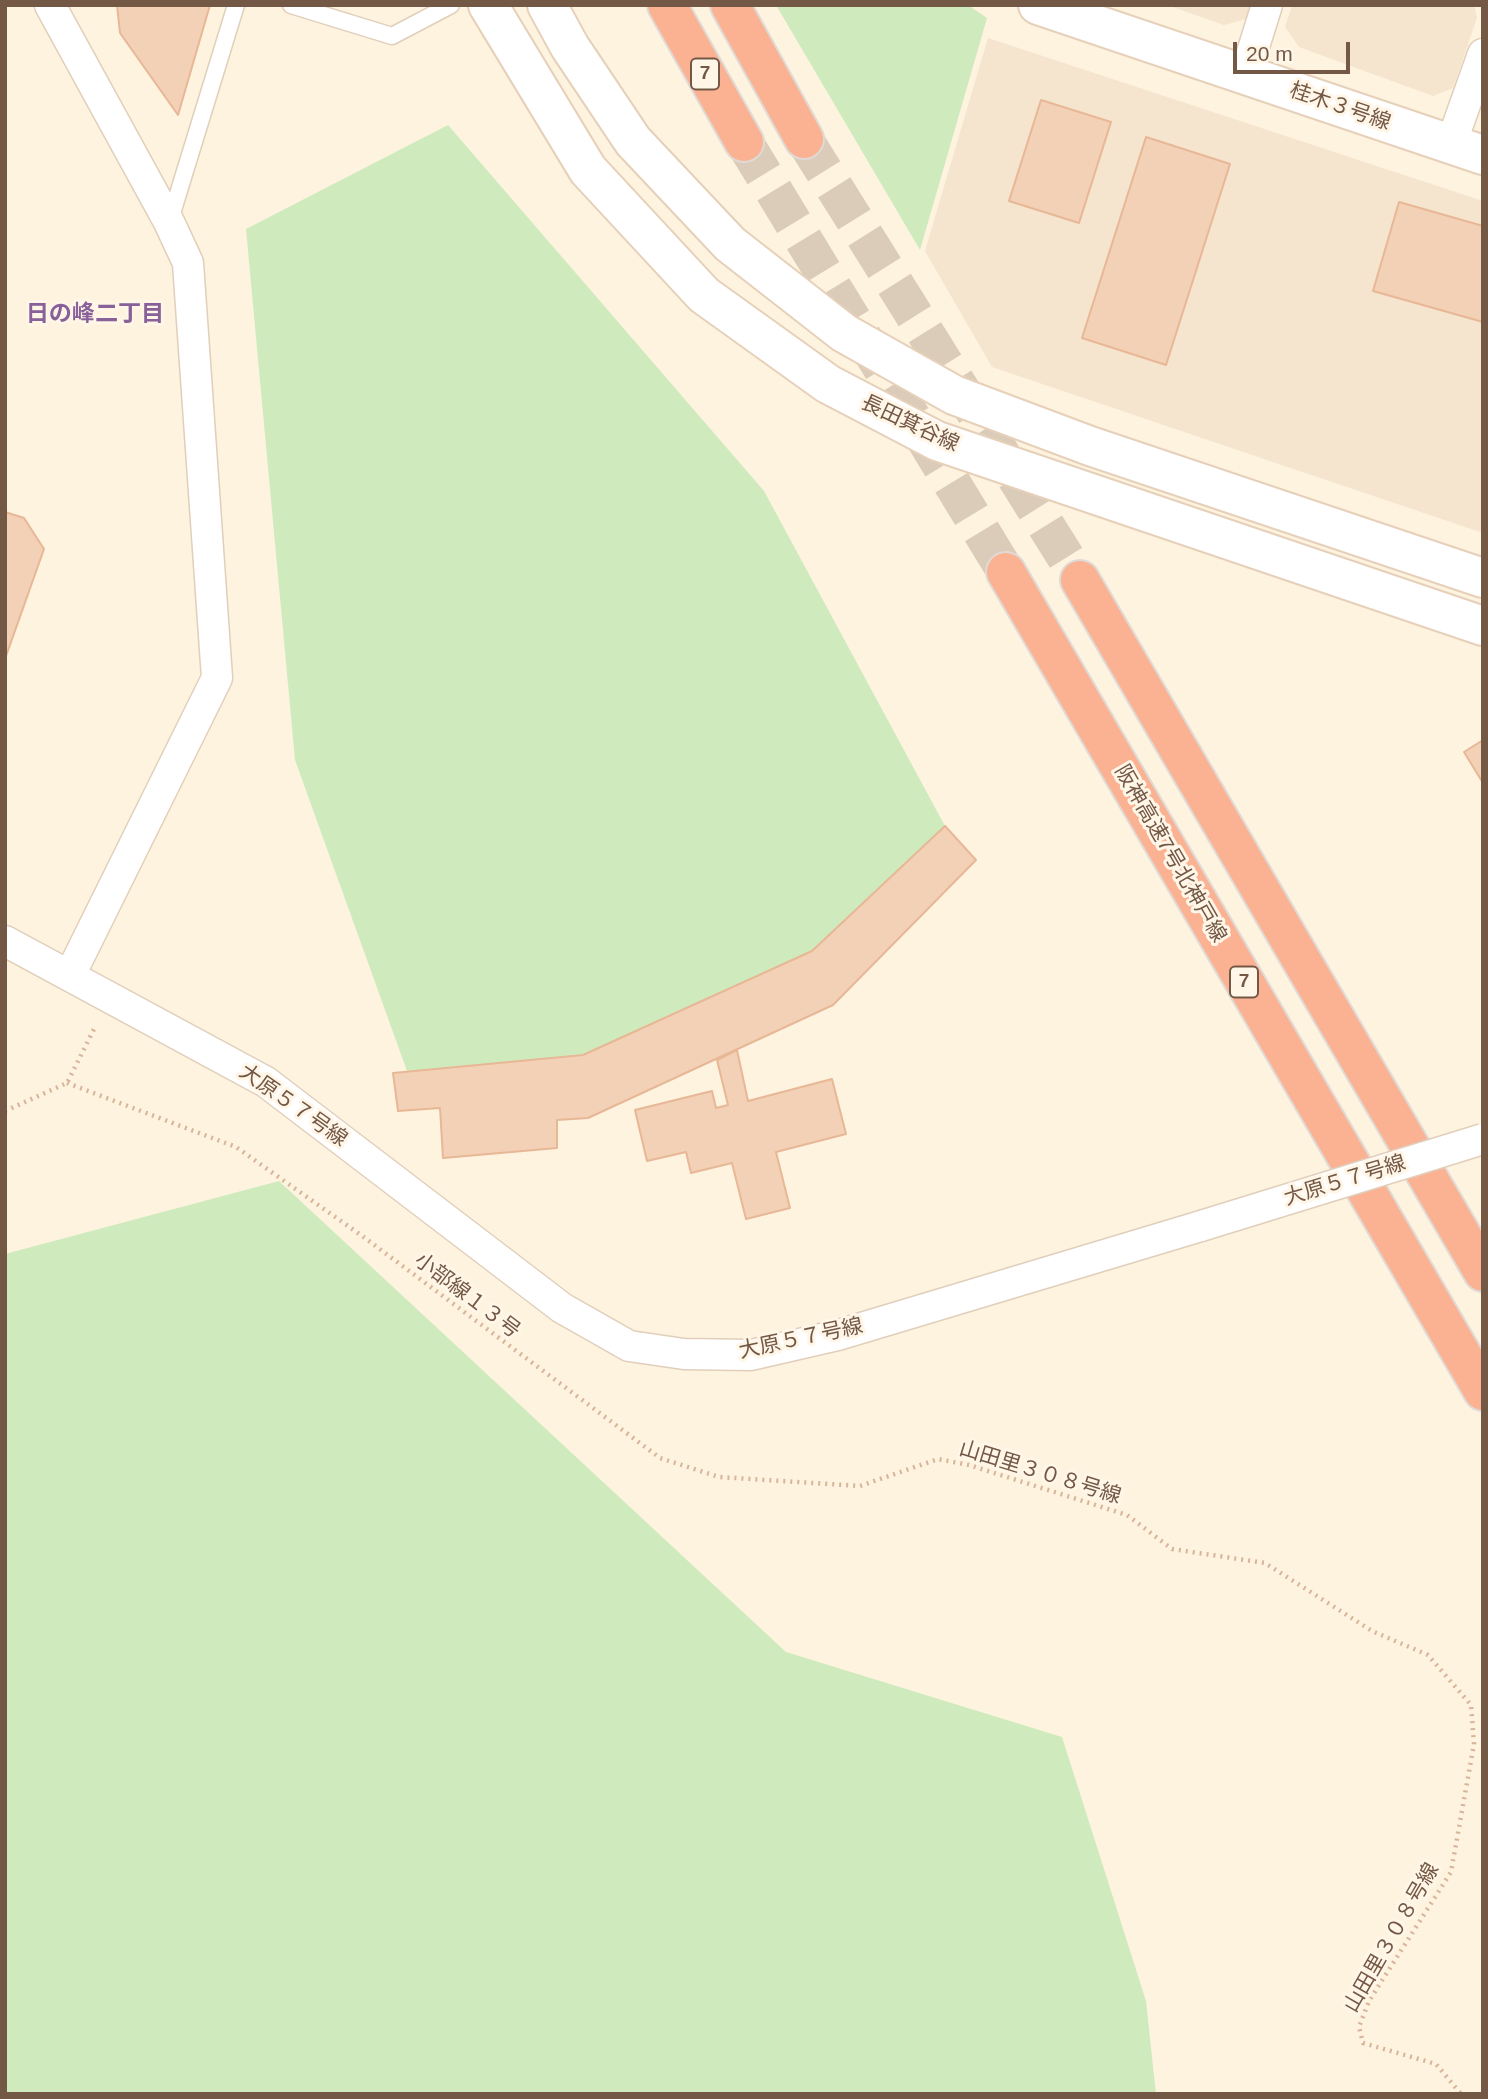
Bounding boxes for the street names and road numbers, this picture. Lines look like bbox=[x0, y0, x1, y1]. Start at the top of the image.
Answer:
road number: 7 bbox=[691, 58, 719, 90]
street label: 桂木３号線 bbox=[1286, 78, 1394, 136]
street label: 長田箕谷線 bbox=[857, 390, 963, 458]
street label: 阪神高速7号北神戸線 bbox=[1109, 761, 1231, 947]
road number: 7 bbox=[1230, 966, 1258, 998]
street label: 大原５７号線 bbox=[234, 1060, 352, 1152]
street label: 大原５７号線 bbox=[1281, 1151, 1409, 1211]
street label: 小部線１３号 bbox=[409, 1248, 525, 1344]
street label: 大原５７号線 bbox=[737, 1314, 865, 1364]
street label: 山田里３０８号線 bbox=[956, 1436, 1124, 1510]
street label: 山田里３０８号線 bbox=[1339, 1859, 1445, 2017]

